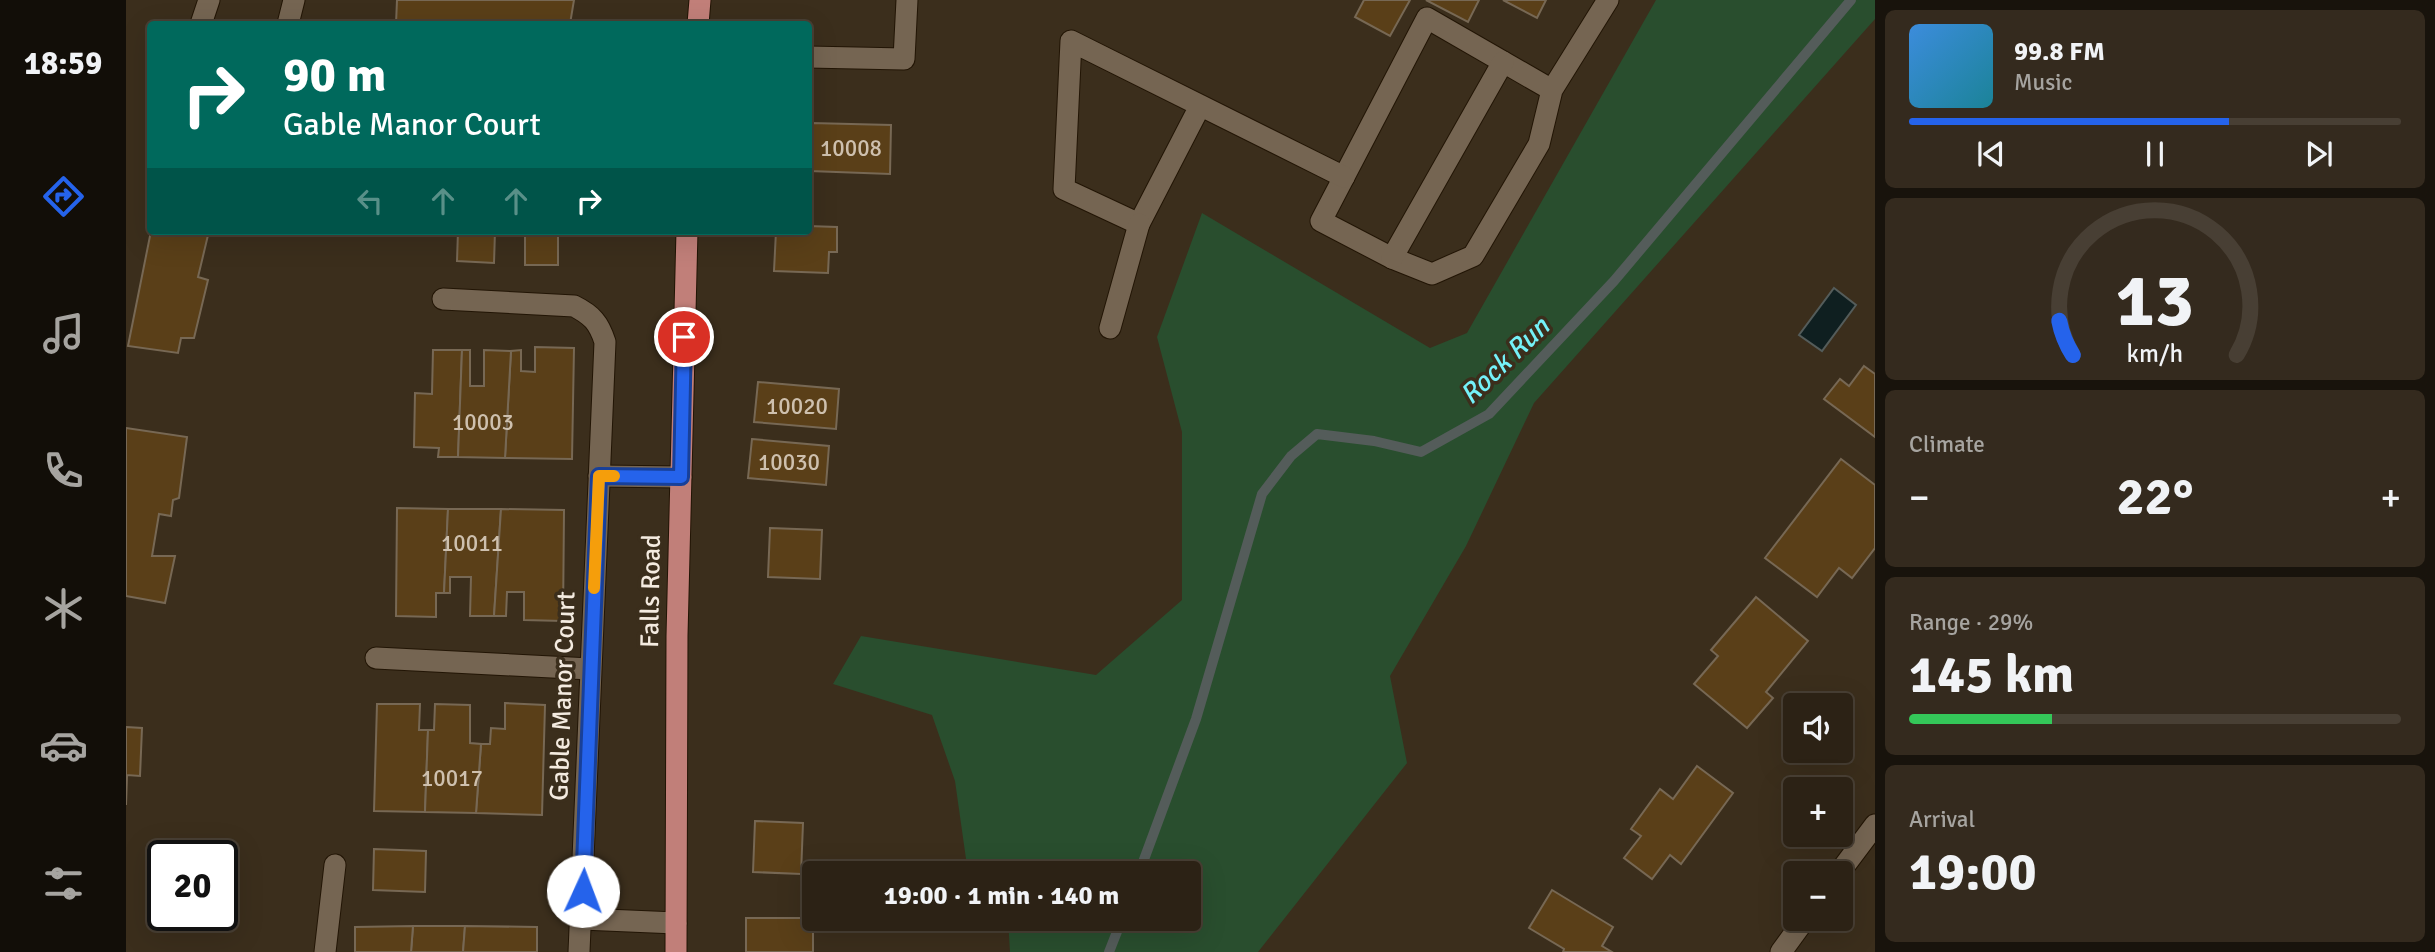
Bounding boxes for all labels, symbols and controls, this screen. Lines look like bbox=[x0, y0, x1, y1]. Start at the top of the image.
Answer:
text: 99.8 FM bbox=[2014, 36, 2105, 68]
text: 18:59 bbox=[24, 44, 102, 83]
text: 90 m bbox=[283, 45, 386, 105]
icon: right bbox=[168, 49, 259, 140]
text: Music bbox=[2014, 68, 2072, 97]
text: Gable Manor Court bbox=[283, 105, 541, 144]
house number: 10008 bbox=[820, 134, 882, 163]
icon: previous bbox=[1972, 135, 2010, 173]
icon: pause bbox=[2136, 135, 2174, 173]
icon: next bbox=[2300, 135, 2338, 173]
icon: directions bbox=[39, 172, 88, 221]
icon: left bbox=[351, 182, 389, 220]
icon: ahead bbox=[424, 182, 462, 220]
icon: ahead bbox=[497, 182, 535, 220]
icon: right bbox=[570, 182, 608, 220]
text: 13 bbox=[2116, 257, 2194, 346]
pin bbox=[654, 307, 714, 367]
icon: music bbox=[39, 309, 88, 358]
water label: Rock Run bbox=[1453, 309, 1557, 412]
icon: arrive bbox=[665, 318, 703, 356]
text: km/h bbox=[2127, 337, 2183, 368]
house number: 10020 bbox=[766, 392, 828, 421]
house number: 10003 bbox=[452, 408, 514, 437]
text: Climate bbox=[1909, 430, 1985, 459]
icon: phone bbox=[39, 446, 88, 495]
house number: 10030 bbox=[758, 448, 820, 477]
text: 22° bbox=[2117, 465, 2193, 529]
text: − bbox=[1909, 474, 1930, 521]
text: + bbox=[2380, 474, 2401, 521]
house number: 10011 bbox=[441, 529, 503, 558]
street label: Falls Road bbox=[634, 534, 668, 648]
icon: climate bbox=[39, 584, 88, 633]
street label: Gable Manor Court bbox=[543, 591, 583, 801]
text: Range · 29% bbox=[1909, 608, 2033, 637]
text: 145 km bbox=[1909, 643, 2074, 707]
map controls bbox=[1783, 693, 1853, 931]
button: sound bbox=[1783, 693, 1853, 763]
icon: car bbox=[39, 721, 88, 770]
house number: 10017 bbox=[421, 764, 483, 793]
button: + bbox=[1783, 777, 1853, 847]
text: Arrival bbox=[1909, 805, 1975, 834]
speed limit sign: 20 bbox=[147, 840, 238, 931]
text: 19:00 bbox=[1909, 840, 2037, 904]
position arrow bbox=[546, 854, 620, 928]
icon: filters bbox=[39, 859, 88, 908]
button: − bbox=[1783, 861, 1853, 931]
text: 19:00 · 1 min · 140 m bbox=[884, 880, 1119, 912]

